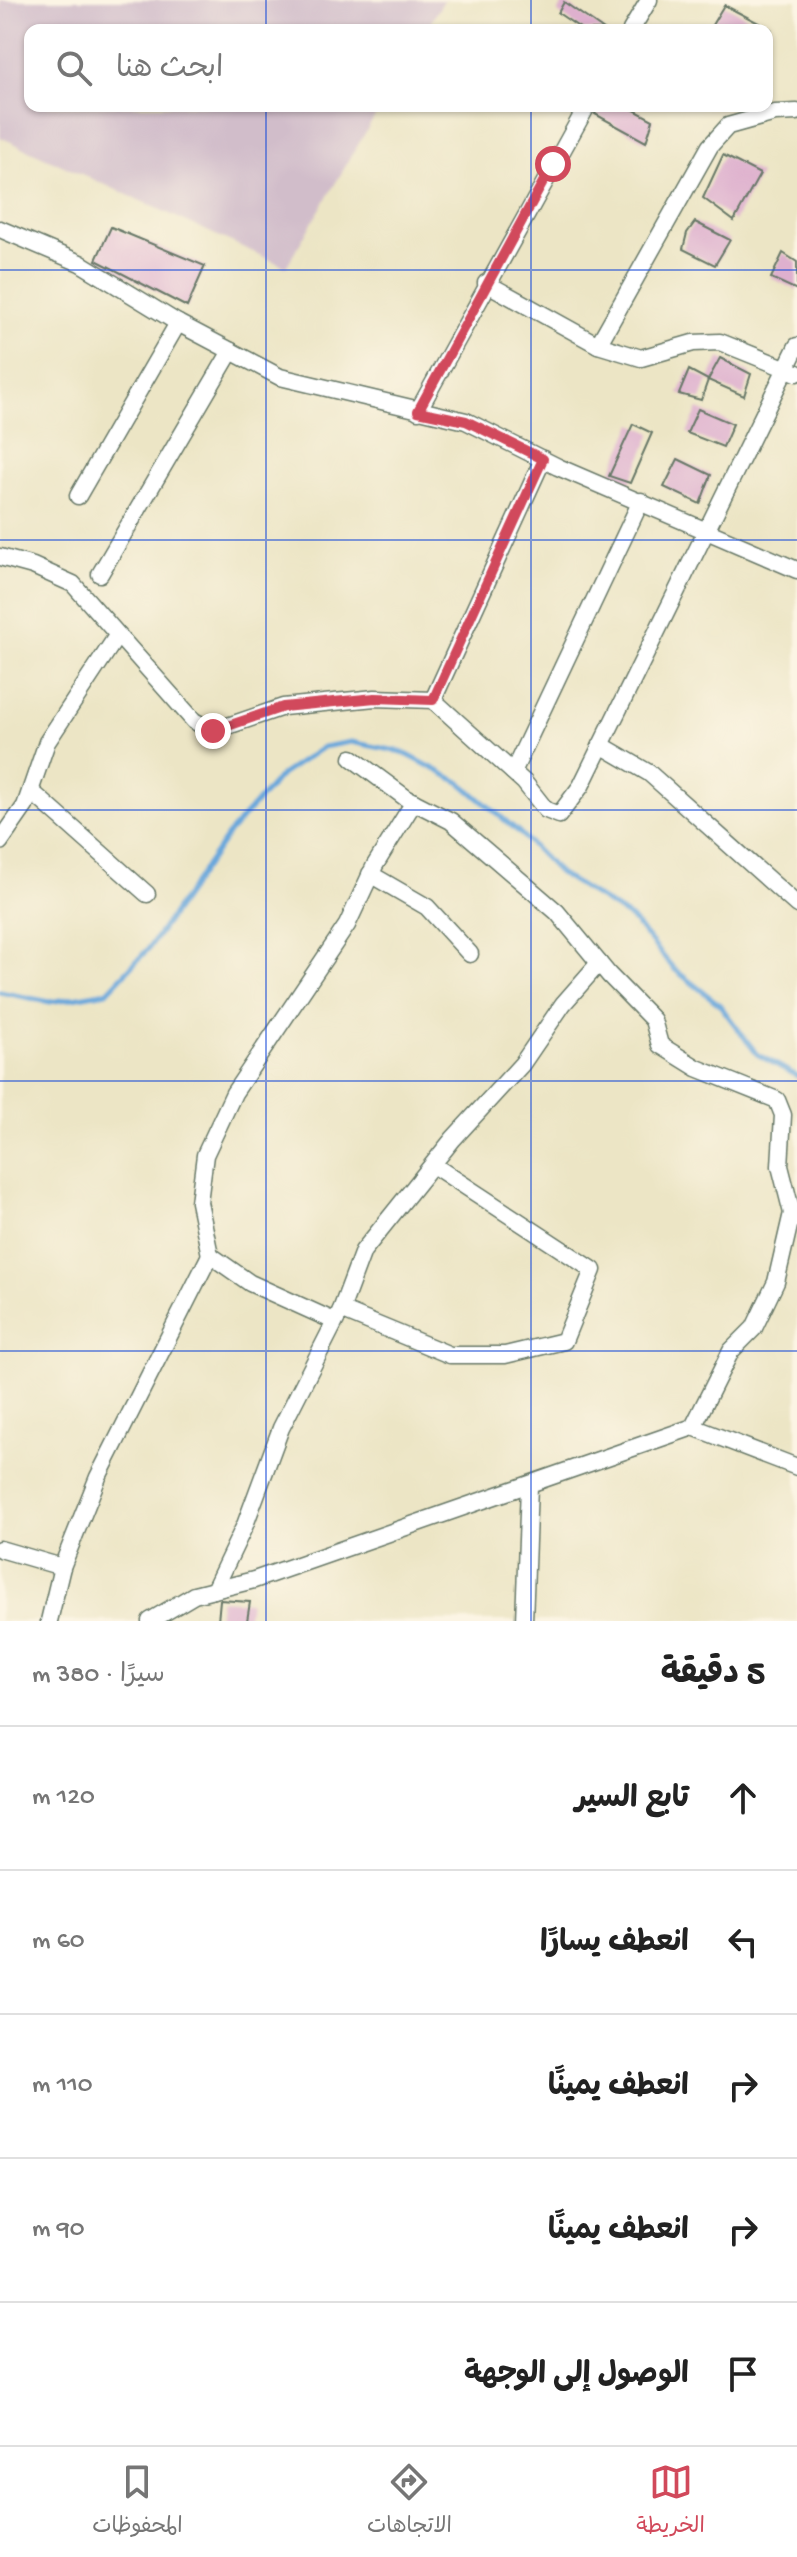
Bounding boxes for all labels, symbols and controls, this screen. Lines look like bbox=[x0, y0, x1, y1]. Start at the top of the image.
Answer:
search box bbox=[24, 24, 773, 112]
icon: search bbox=[52, 46, 96, 90]
text: ابحث هنا bbox=[116, 53, 223, 88]
route start bbox=[535, 146, 571, 182]
route end bbox=[195, 713, 231, 749]
text: 5 دقيقة bbox=[661, 1656, 765, 1696]
text: سيرًا · 380 m bbox=[32, 1661, 165, 1692]
icon: ahead bbox=[721, 1776, 765, 1820]
text: 120 m bbox=[32, 1783, 95, 1814]
text: تابع السير bbox=[575, 1783, 689, 1818]
icon: left bbox=[721, 1920, 765, 1964]
text: 60 m bbox=[32, 1927, 85, 1958]
text: انعطف يسارًا bbox=[540, 1927, 689, 1962]
icon: right bbox=[721, 2064, 765, 2108]
text: 110 m bbox=[32, 2071, 92, 2102]
text: انعطف يمينًا bbox=[548, 2071, 689, 2106]
icon: right bbox=[721, 2208, 765, 2252]
text: 90 m bbox=[32, 2215, 84, 2246]
text: انعطف يمينًا bbox=[548, 2215, 689, 2250]
icon: arrive bbox=[721, 2352, 765, 2396]
text: الوصول إلى الوجهة bbox=[464, 2359, 689, 2394]
tab: المحفوظات bbox=[92, 2460, 183, 2544]
tab: الاتجاهات bbox=[367, 2460, 452, 2544]
tab: الخريطة bbox=[636, 2460, 705, 2544]

